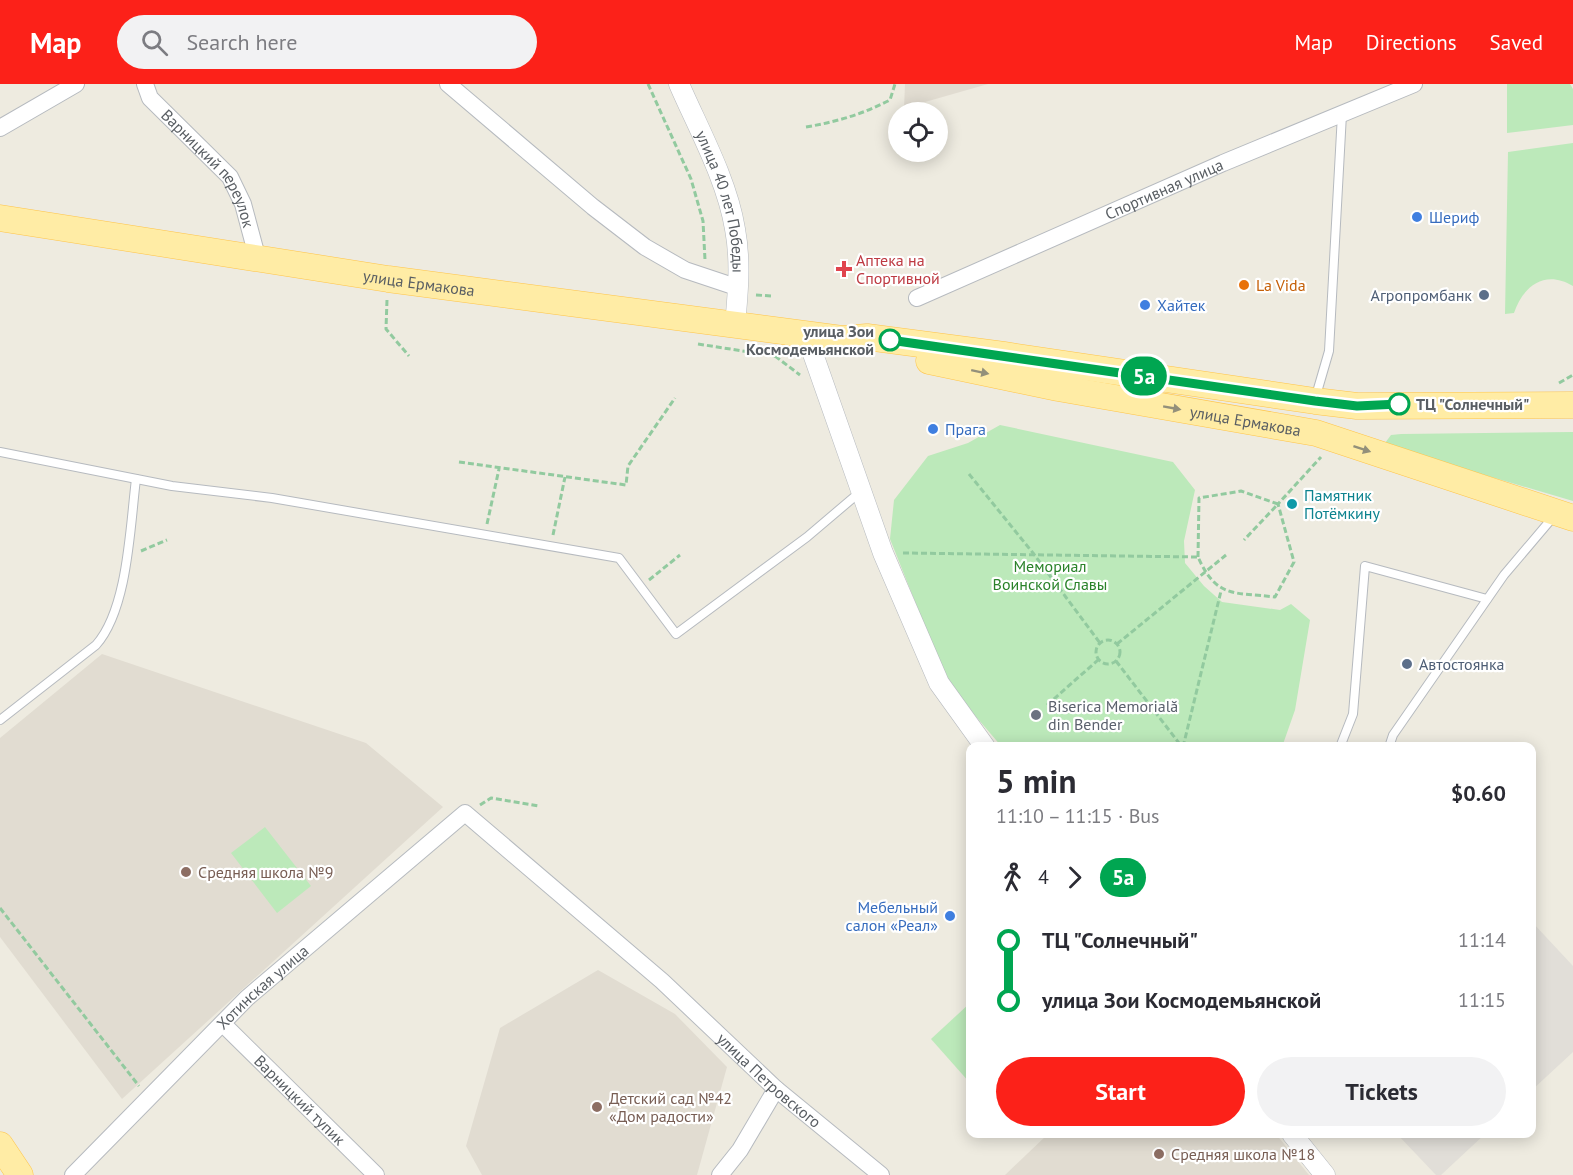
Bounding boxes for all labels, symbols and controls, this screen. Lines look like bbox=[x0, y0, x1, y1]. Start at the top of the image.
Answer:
search box bbox=[117, 15, 537, 69]
text: Map bbox=[30, 24, 81, 61]
icon: search bbox=[138, 26, 171, 59]
text: Search here bbox=[186, 28, 297, 56]
text: Map bbox=[1294, 29, 1333, 56]
text: Directions bbox=[1366, 29, 1457, 56]
text: Saved bbox=[1490, 29, 1543, 56]
map controls bbox=[888, 102, 948, 162]
button: locate bbox=[888, 102, 948, 162]
street label: Варницкий переулок bbox=[157, 105, 259, 230]
street label: улица 40 лет Победы bbox=[692, 127, 748, 273]
street label: Спортивная улица bbox=[1102, 154, 1226, 224]
place label: Шериф bbox=[1429, 207, 1480, 227]
marker: Шериф bbox=[1410, 210, 1424, 224]
place label: Аптека на Спортивной bbox=[856, 250, 940, 288]
marker: Аптека на Спортивной bbox=[837, 262, 851, 276]
street label: улица Ермакова bbox=[362, 265, 476, 300]
place label: La Vida bbox=[1256, 275, 1306, 295]
marker: La Vida bbox=[1237, 278, 1251, 292]
place label: Агропромбанк bbox=[1371, 285, 1472, 305]
marker: Агропромбанк bbox=[1477, 288, 1491, 302]
place label: Хайтек bbox=[1157, 295, 1206, 315]
marker: Хайтек bbox=[1138, 298, 1152, 312]
place label: улица Зои Космодемьянской bbox=[746, 321, 874, 359]
marker: улица Зои Космодемьянской bbox=[879, 329, 901, 351]
line badge: 5а bbox=[1117, 356, 1171, 396]
text: 5а bbox=[1133, 363, 1155, 390]
one-way arrow bbox=[971, 367, 989, 377]
marker: ТЦ "Солнечный" bbox=[1388, 393, 1410, 415]
place label: ТЦ "Солнечный" bbox=[1416, 394, 1530, 414]
street label: улица Ермакова bbox=[1188, 401, 1303, 440]
one-way arrow bbox=[1162, 403, 1181, 412]
place label: Прага bbox=[945, 419, 986, 439]
marker: Прага bbox=[926, 422, 940, 436]
one-way arrow bbox=[1353, 445, 1371, 455]
place label: Памятник Потёмкину bbox=[1304, 485, 1380, 523]
marker: Памятник Потёмкину bbox=[1285, 497, 1299, 511]
park label: Мемориал Воинской Славы bbox=[993, 556, 1107, 594]
place label: Автостоянка bbox=[1419, 654, 1505, 674]
marker: Автостоянка bbox=[1400, 657, 1414, 671]
place label: Biserica Memorială din Bender bbox=[1048, 696, 1178, 734]
marker: Biserica Memorială din Bender bbox=[1029, 708, 1043, 722]
text: 5 min bbox=[996, 759, 1077, 802]
text: $0.60 bbox=[1451, 779, 1506, 807]
text: 11:10 – 11:15 · Bus bbox=[996, 803, 1160, 829]
icon: walk bbox=[996, 861, 1029, 894]
icon: forward bbox=[1058, 861, 1091, 894]
place label: Средняя школа №9 bbox=[198, 862, 333, 882]
text: 4 bbox=[1038, 864, 1049, 890]
text: 5а bbox=[1112, 864, 1134, 891]
marker: Средняя школа №9 bbox=[179, 865, 193, 879]
place label: Мебельный салон «Реал» bbox=[846, 897, 938, 935]
marker: Мебельный салон «Реал» bbox=[943, 909, 957, 923]
text: ТЦ "Солнечный" bbox=[1042, 926, 1198, 954]
text: 11:14 bbox=[1458, 927, 1506, 953]
street label: Хотинская улица bbox=[212, 940, 312, 1033]
text: улица Зои Космодемьянской bbox=[1042, 986, 1321, 1014]
text: 11:15 bbox=[1458, 987, 1506, 1013]
street label: улица Петровского bbox=[713, 1028, 825, 1132]
street label: Варницкий тупик bbox=[250, 1051, 350, 1149]
button: Start bbox=[996, 1057, 1245, 1126]
button: Tickets bbox=[1257, 1057, 1506, 1126]
place label: Детский сад №42 «Дом радости» bbox=[609, 1088, 732, 1126]
marker: Детский сад №42 «Дом радости» bbox=[590, 1100, 604, 1114]
place label: Средняя школа №18 bbox=[1171, 1144, 1315, 1164]
marker: Средняя школа №18 bbox=[1152, 1147, 1166, 1161]

